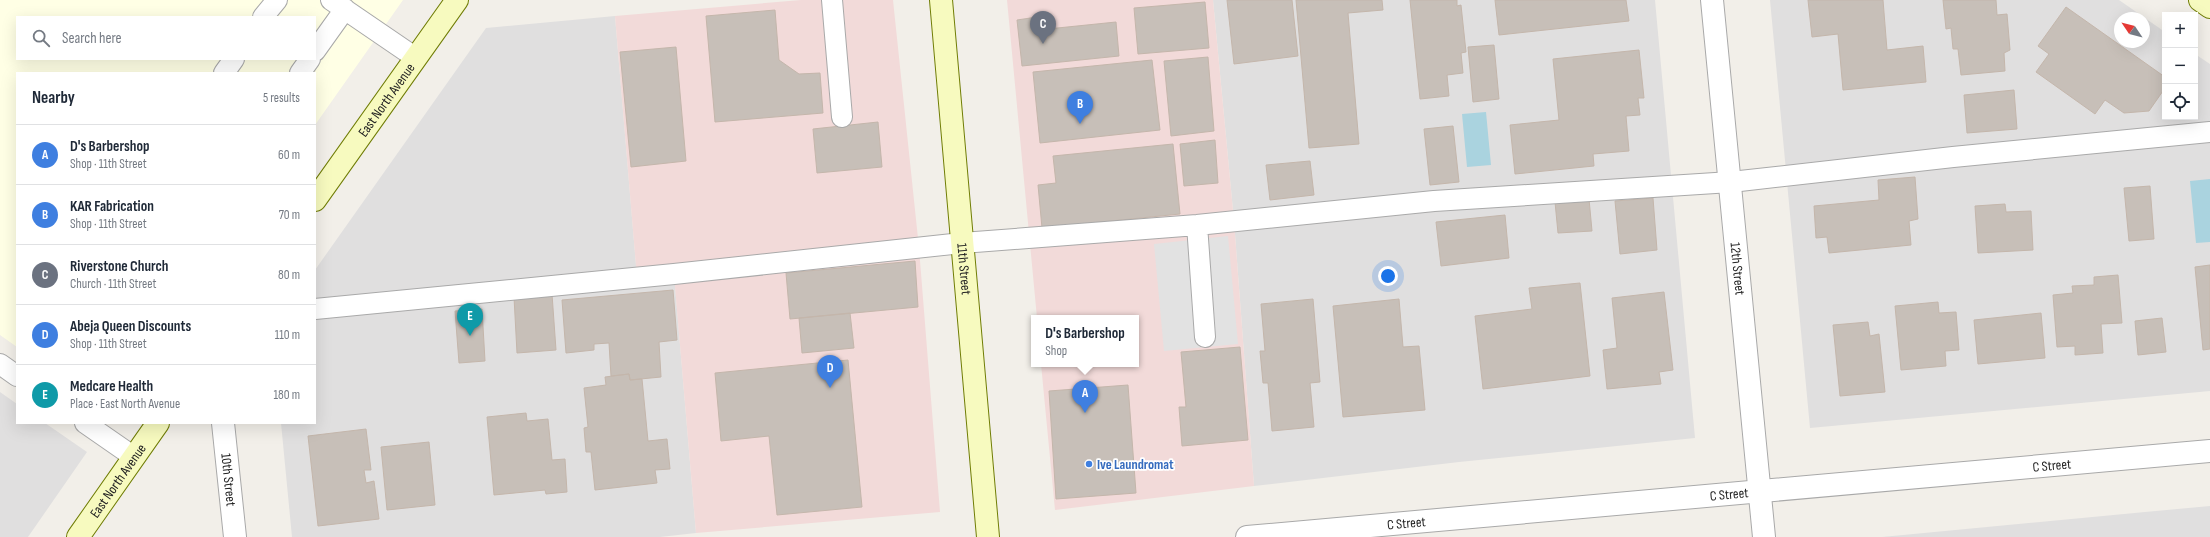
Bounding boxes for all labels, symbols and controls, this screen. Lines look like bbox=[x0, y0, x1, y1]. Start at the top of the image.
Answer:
pin: C bbox=[1030, 11, 1056, 44]
north arrow bbox=[2114, 12, 2150, 48]
map controls bbox=[2162, 12, 2198, 120]
button: + bbox=[2162, 12, 2198, 48]
search box bbox=[16, 16, 316, 60]
icon: search bbox=[30, 27, 52, 49]
text: Search here bbox=[62, 29, 122, 48]
button: − bbox=[2162, 48, 2198, 84]
street label: East North Avenue bbox=[354, 60, 418, 140]
button: locate bbox=[2162, 84, 2198, 120]
text: Nearby bbox=[32, 88, 75, 108]
text: 5 results bbox=[263, 90, 300, 106]
pin: B bbox=[1067, 91, 1093, 124]
text: D's Barbershop bbox=[70, 137, 149, 156]
text: A bbox=[42, 147, 48, 163]
text: 60 m bbox=[278, 147, 300, 163]
text: Shop · 11th Street bbox=[70, 156, 147, 172]
text: KAR Fabrication bbox=[70, 197, 154, 216]
text: B bbox=[42, 207, 48, 223]
text: 70 m bbox=[279, 207, 300, 223]
text: Shop · 11th Street bbox=[70, 216, 147, 232]
street label: 11th Street bbox=[954, 242, 975, 296]
street label: 12th Street bbox=[1727, 242, 1749, 296]
text: Riverstone Church bbox=[70, 257, 168, 276]
your location bbox=[1378, 266, 1398, 286]
text: C bbox=[42, 267, 48, 283]
text: 80 m bbox=[278, 267, 300, 283]
text: Church · 11th Street bbox=[70, 276, 156, 292]
pin: E bbox=[457, 303, 483, 336]
popup bbox=[1031, 315, 1139, 367]
text: Abeja Queen Discounts bbox=[70, 317, 191, 336]
text: D's Barbershop bbox=[1045, 324, 1125, 343]
text: D bbox=[42, 327, 48, 343]
text: 110 m bbox=[275, 327, 300, 343]
text: Shop · 11th Street bbox=[70, 336, 147, 352]
text: Shop bbox=[1045, 343, 1067, 359]
pin: D bbox=[817, 355, 843, 388]
text: Medcare Health bbox=[70, 377, 153, 396]
pin: A bbox=[1072, 380, 1098, 413]
text: E bbox=[42, 387, 48, 403]
text: 180 m bbox=[274, 387, 300, 403]
text: Place · East North Avenue bbox=[70, 396, 180, 412]
street label: East North Avenue bbox=[86, 440, 149, 521]
street label: 10th Street bbox=[218, 452, 240, 507]
street label: C Street bbox=[2032, 455, 2072, 475]
place label: Ive Laundromat bbox=[1097, 456, 1174, 473]
marker: Ive Laundromat bbox=[1084, 459, 1094, 469]
street label: C Street bbox=[1709, 484, 1749, 504]
street label: C Street bbox=[1386, 513, 1426, 533]

